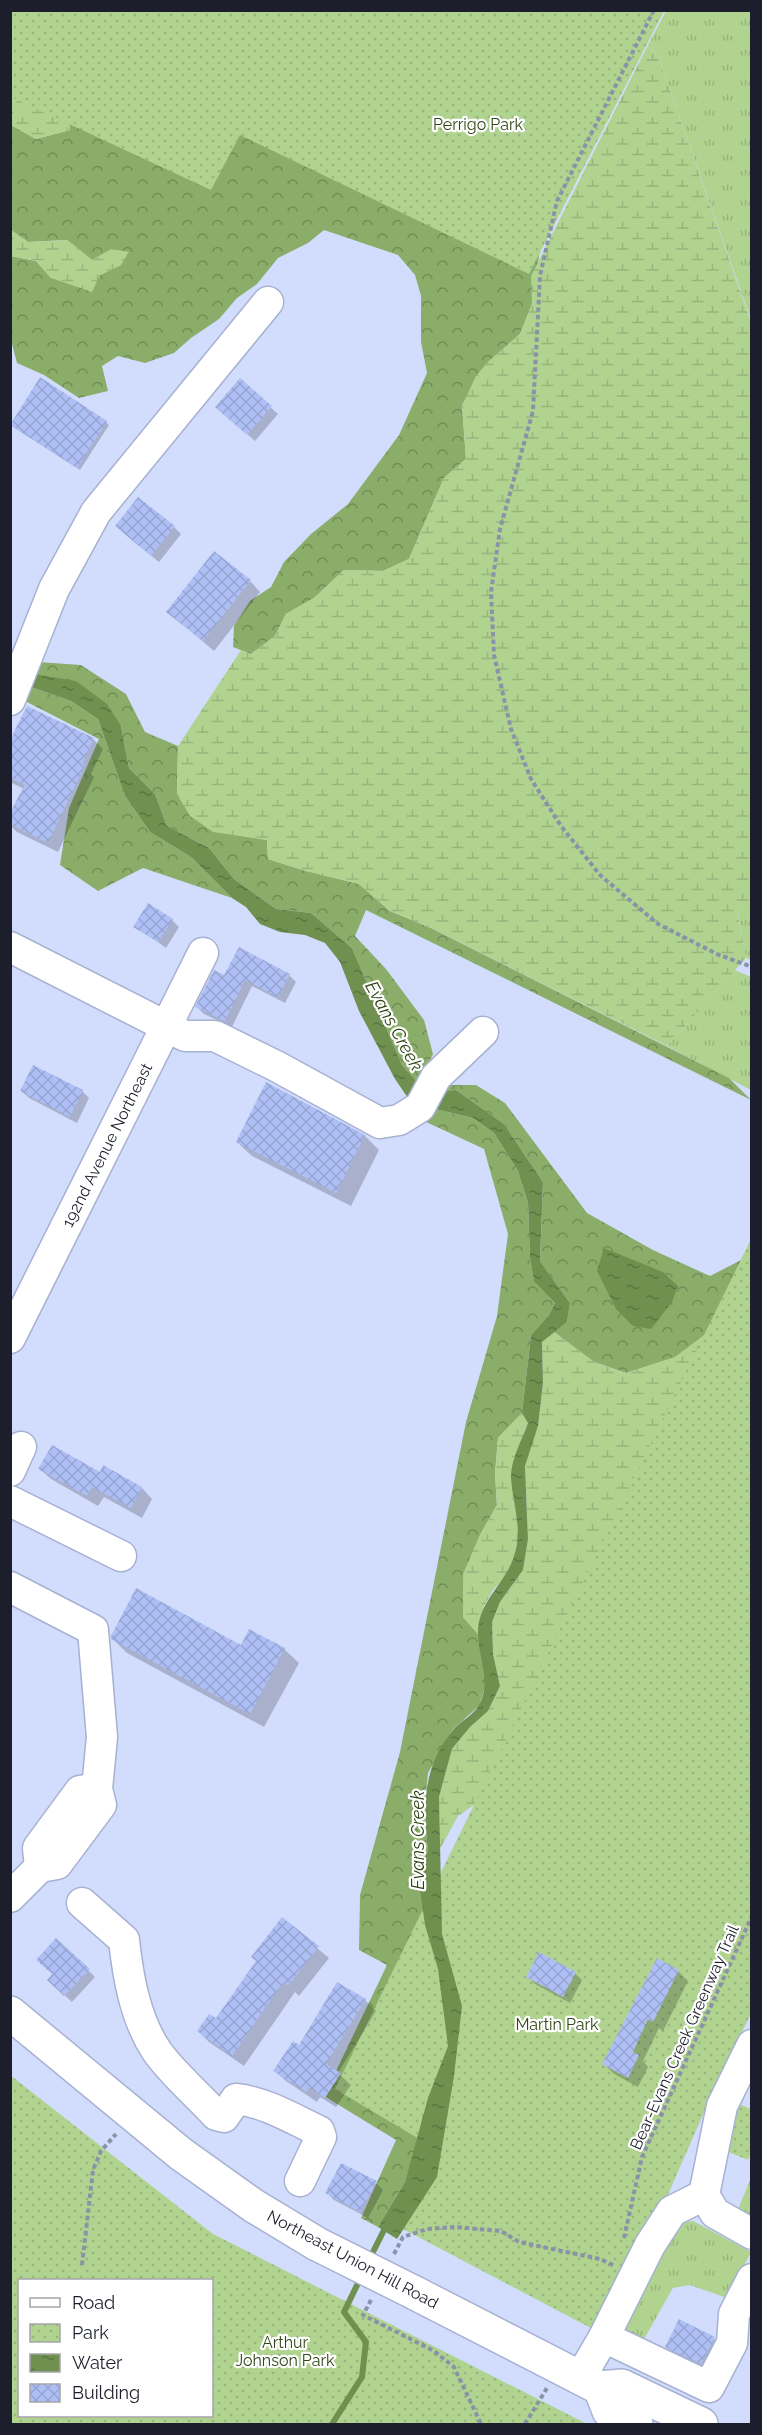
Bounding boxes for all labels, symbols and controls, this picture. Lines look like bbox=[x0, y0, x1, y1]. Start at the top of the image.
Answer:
park label: Perrigo Park bbox=[433, 115, 524, 134]
water label: Evans Creek bbox=[361, 977, 428, 1075]
street label: 192nd Avenue Northeast bbox=[58, 1059, 157, 1230]
water label: Evans Creek bbox=[407, 1790, 428, 1890]
street label: Bear-Evans Creek Greenway Trail bbox=[626, 1921, 743, 2153]
park label: Martin Park bbox=[515, 2015, 599, 2034]
street label: Northeast Union Hill Road bbox=[264, 2206, 442, 2313]
legend bbox=[18, 2279, 213, 2417]
text: Road bbox=[72, 2292, 115, 2313]
text: Park bbox=[72, 2322, 109, 2343]
park label: Arthur Johnson Park bbox=[235, 2333, 335, 2370]
text: Water bbox=[72, 2352, 123, 2373]
text: Building bbox=[72, 2382, 140, 2403]

